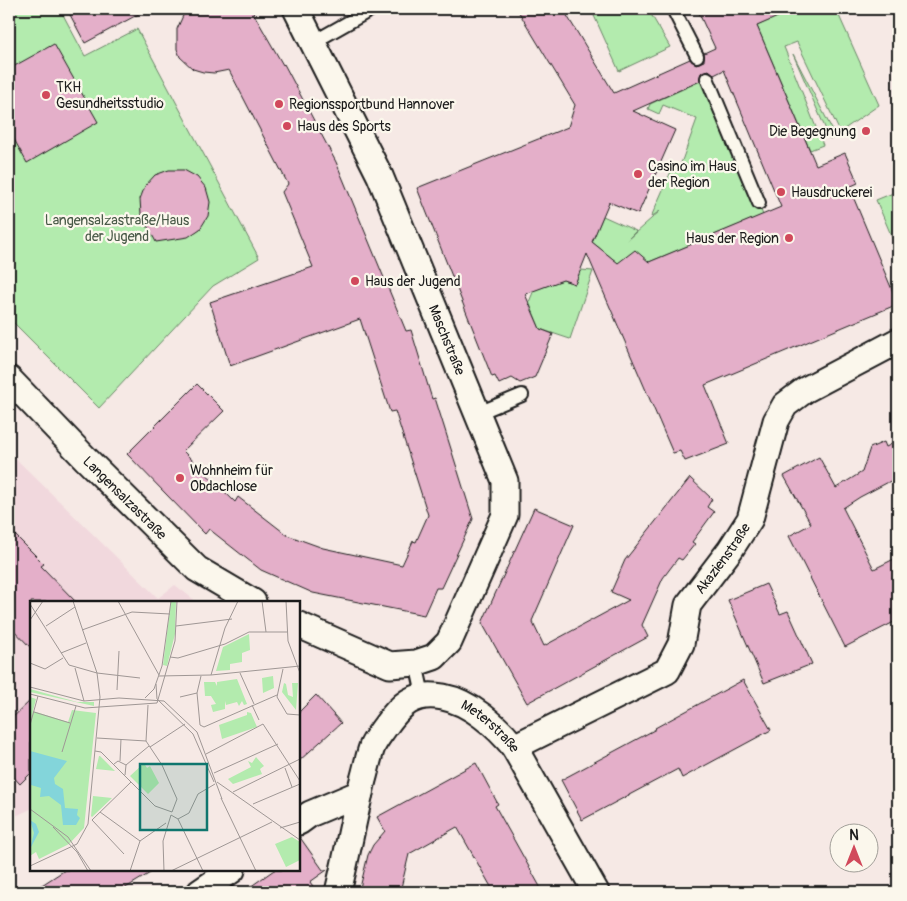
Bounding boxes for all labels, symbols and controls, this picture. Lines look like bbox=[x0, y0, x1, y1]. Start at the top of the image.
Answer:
place label: TKH Gesundheitsstudio bbox=[56, 79, 164, 112]
marker: TKH Gesundheitsstudio bbox=[40, 89, 52, 101]
place label: Regionssportbund Hannover bbox=[289, 96, 454, 113]
marker: Regionssportbund Hannover bbox=[273, 98, 285, 110]
place label: Haus des Sports bbox=[297, 118, 392, 135]
marker: Haus des Sports bbox=[281, 120, 293, 132]
place label: Die Begegnung bbox=[769, 123, 856, 140]
marker: Die Begegnung bbox=[860, 125, 872, 137]
place label: Casino im Haus der Region bbox=[648, 158, 737, 191]
marker: Casino im Haus der Region bbox=[632, 168, 644, 180]
place label: Hausdruckerei bbox=[791, 184, 873, 201]
marker: Hausdruckerei bbox=[775, 186, 787, 198]
park label: Langensalzastraße/Haus der Jugend bbox=[45, 212, 190, 245]
place label: Haus der Region bbox=[686, 230, 779, 247]
marker: Haus der Region bbox=[783, 232, 795, 244]
place label: Haus der Jugend bbox=[365, 273, 461, 290]
marker: Haus der Jugend bbox=[349, 275, 361, 287]
street label: Maschstraße bbox=[425, 302, 469, 378]
street label: Langensalzastraße bbox=[80, 453, 171, 543]
place label: Wohnheim für Obdachlose bbox=[190, 462, 273, 495]
marker: Wohnheim für Obdachlose bbox=[174, 472, 186, 484]
street label: Akazienstraße bbox=[691, 520, 754, 597]
inset map bbox=[30, 601, 300, 871]
street label: Meterstraße bbox=[458, 696, 524, 755]
north arrow bbox=[830, 824, 880, 874]
text: N bbox=[849, 827, 859, 844]

